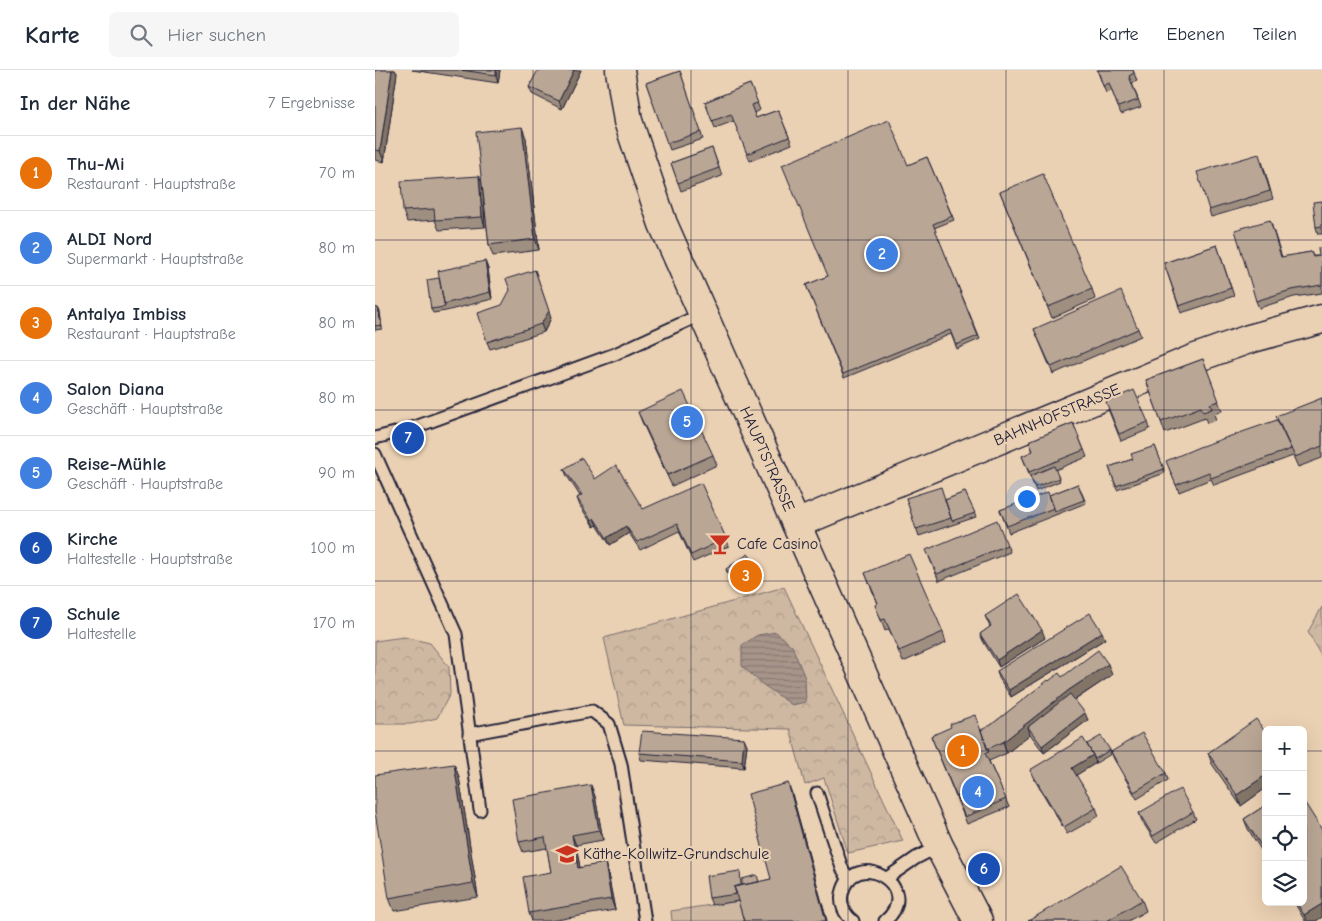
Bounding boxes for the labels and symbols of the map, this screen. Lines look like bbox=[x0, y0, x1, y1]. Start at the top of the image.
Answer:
pin: 2 bbox=[866, 235, 898, 273]
street label: BAHNHOFSTRASSE bbox=[991, 380, 1123, 450]
pin: 5 bbox=[671, 403, 703, 441]
street label: HAUPTSTRASSE bbox=[736, 404, 798, 514]
pin: 7 bbox=[392, 419, 424, 457]
your location bbox=[1014, 486, 1040, 512]
bar icon: Cafe Casino bbox=[707, 531, 733, 557]
place label: Cafe Casino bbox=[737, 535, 818, 553]
pin: 3 bbox=[730, 557, 762, 595]
pin: 1 bbox=[947, 732, 979, 770]
pin: 4 bbox=[962, 773, 994, 811]
school or university icon: Käthe-Kollwitz-Grundschule bbox=[554, 841, 580, 867]
place label: Käthe-Kollwitz-Grundschule bbox=[583, 845, 769, 863]
pin: 6 bbox=[968, 850, 1000, 888]

